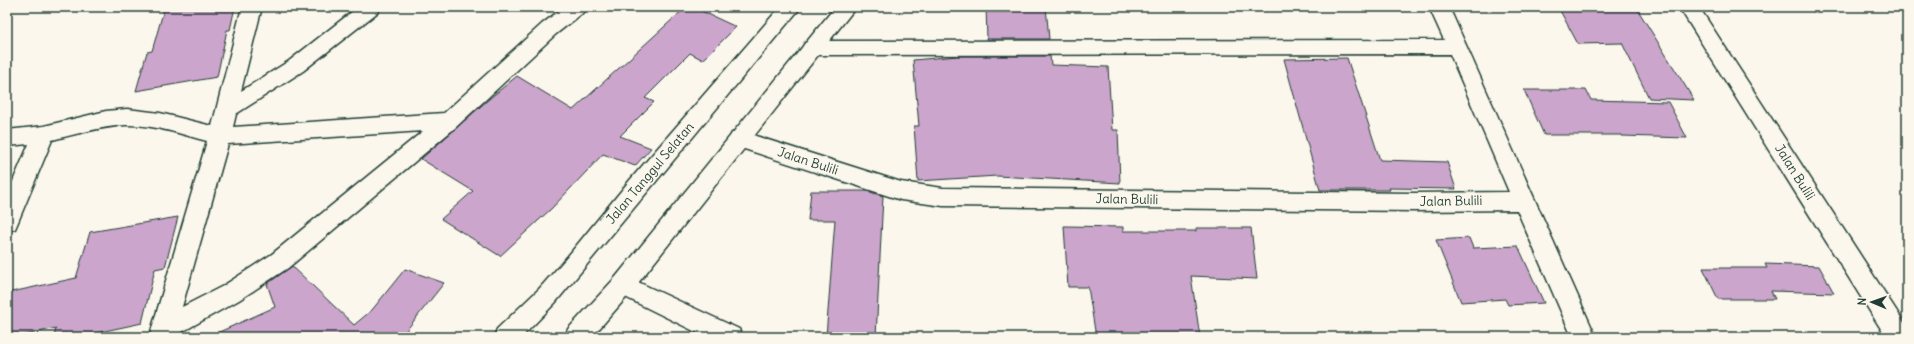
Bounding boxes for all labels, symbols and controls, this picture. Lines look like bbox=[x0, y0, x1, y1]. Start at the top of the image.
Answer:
street label: Jalan Tanggul Selatan bbox=[602, 118, 698, 227]
street label: Jalan Bulili bbox=[1771, 141, 1819, 203]
street label: Jalan Bulili bbox=[776, 143, 841, 179]
street label: Jalan Bulili bbox=[1095, 190, 1159, 208]
street label: Jalan Bulili bbox=[1419, 192, 1483, 210]
north arrow bbox=[1852, 282, 1892, 322]
text: N bbox=[1855, 298, 1869, 306]

